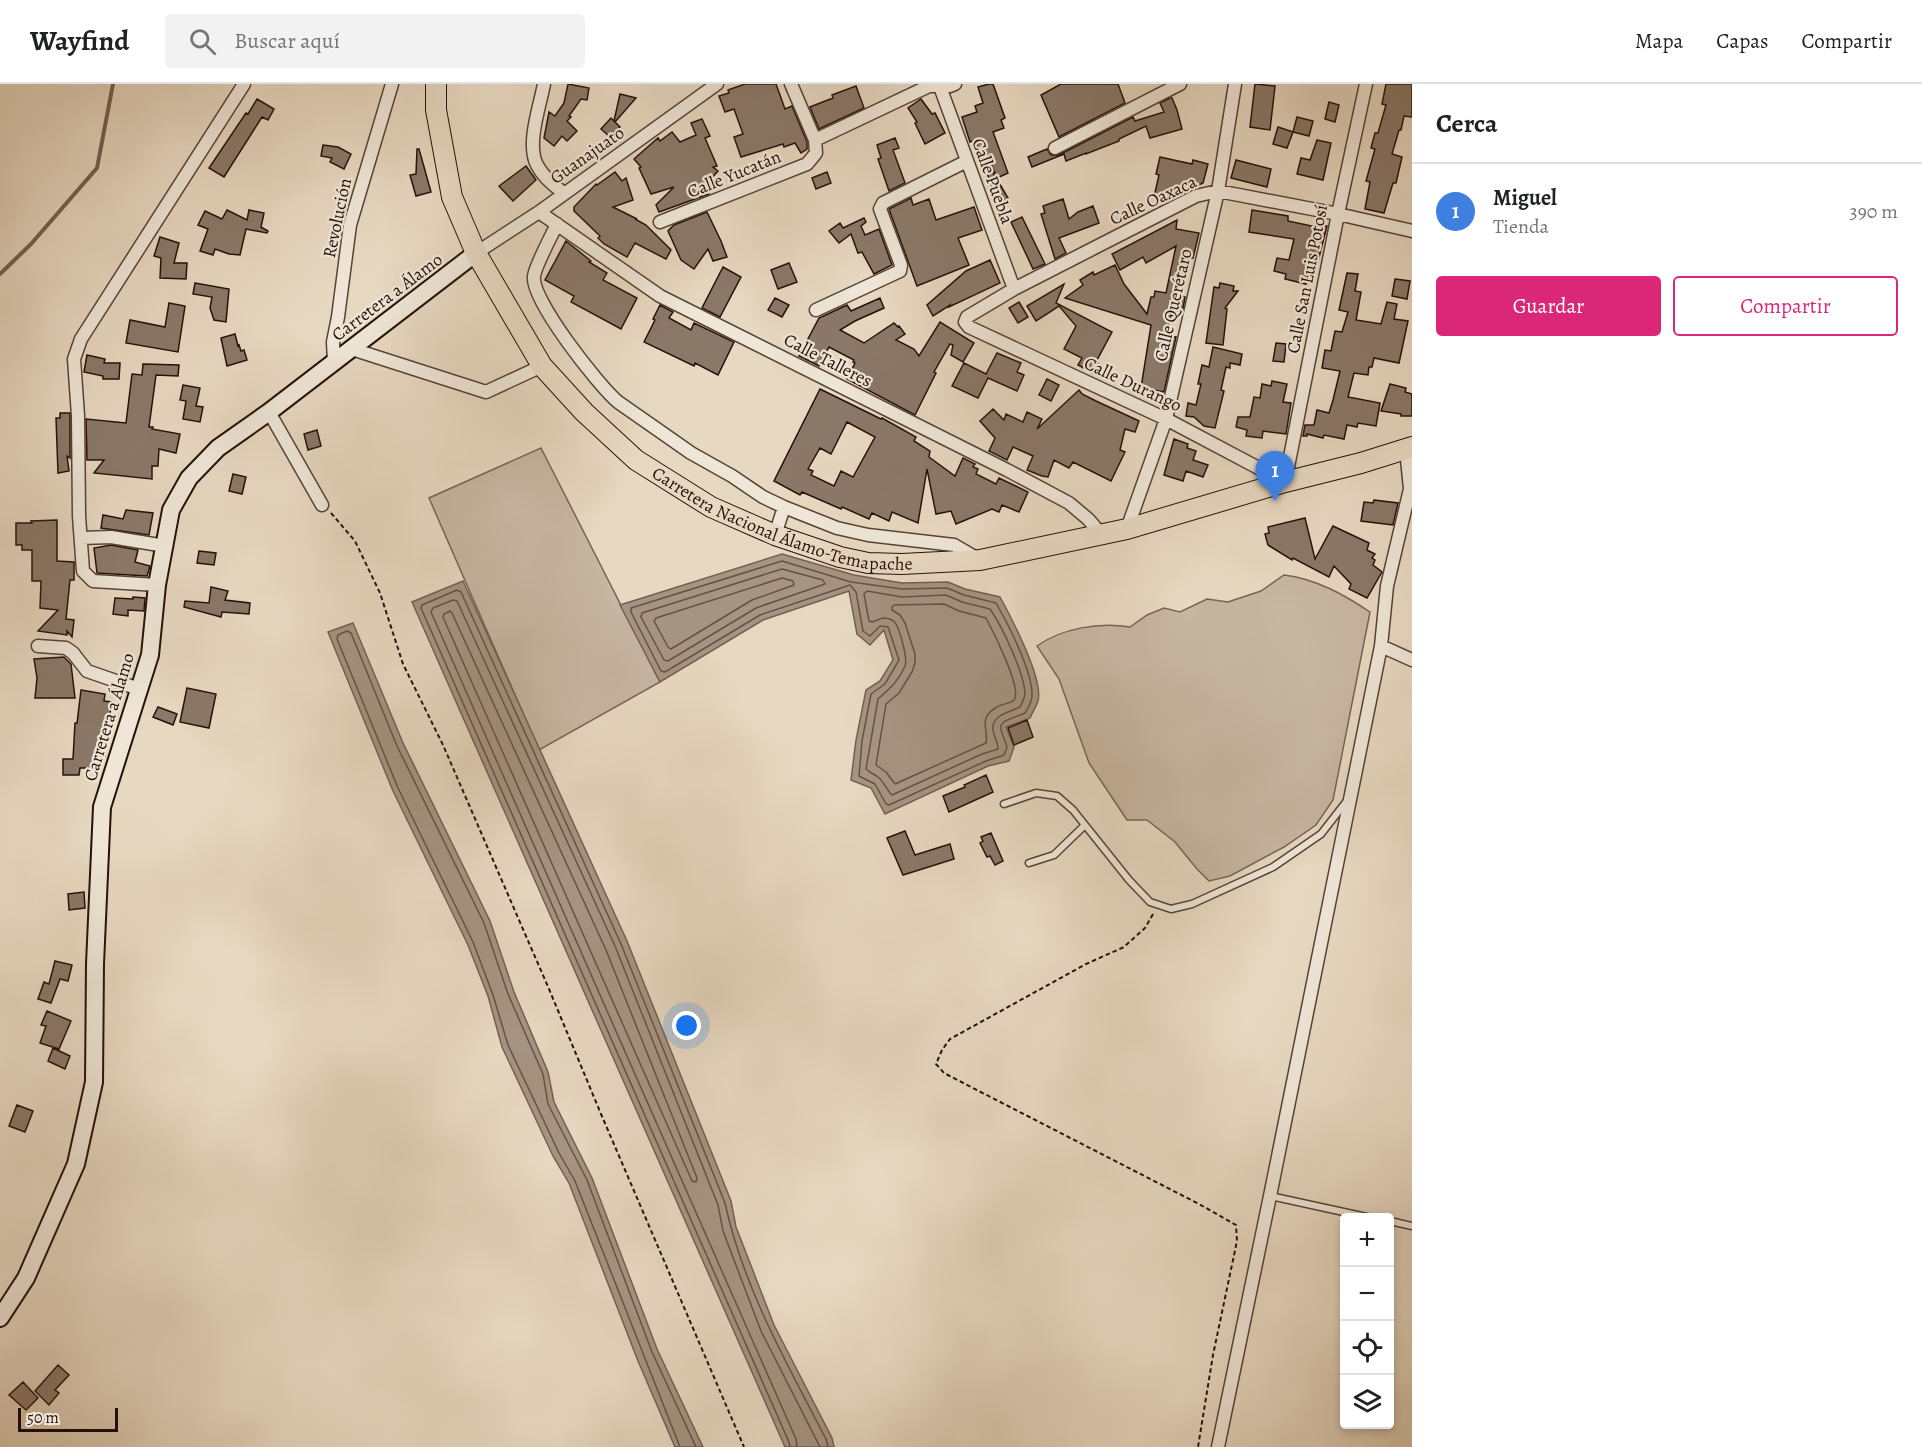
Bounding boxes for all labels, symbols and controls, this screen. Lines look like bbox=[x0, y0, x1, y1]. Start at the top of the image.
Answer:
search box bbox=[165, 14, 585, 68]
text: Wayfind bbox=[30, 22, 129, 60]
icon: search bbox=[186, 25, 219, 58]
text: Buscar aquí bbox=[234, 26, 340, 56]
text: Mapa bbox=[1635, 27, 1683, 55]
text: Capas bbox=[1716, 27, 1769, 55]
text: Compartir bbox=[1802, 27, 1892, 55]
text: Cerca bbox=[1436, 106, 1498, 141]
street label: Guanajuato bbox=[545, 121, 629, 189]
street label: Calle Puebla bbox=[966, 135, 1020, 228]
street label: Calle Yucatán bbox=[684, 144, 785, 204]
street label: Calle Oaxaca bbox=[1106, 169, 1201, 231]
street label: Revolución bbox=[317, 176, 357, 260]
text: Miguel bbox=[1493, 183, 1557, 213]
text: 1 bbox=[1452, 198, 1459, 225]
text: 390 m bbox=[1849, 198, 1898, 225]
street label: Calle San Luis Potosí bbox=[1281, 203, 1333, 355]
text: Tienda bbox=[1493, 213, 1549, 240]
street label: Calle Querétaro bbox=[1148, 246, 1198, 364]
street label: Carretera a Álamo bbox=[327, 247, 447, 347]
button: Guardar bbox=[1436, 276, 1661, 336]
button: Compartir bbox=[1673, 276, 1898, 336]
street label: Calle Talleres bbox=[780, 327, 876, 393]
street label: Calle Durango bbox=[1080, 351, 1186, 417]
pin: 1 bbox=[1256, 452, 1294, 501]
street label: Carretera Nacional Álamo-Temapache bbox=[648, 461, 913, 576]
street label: Carretera a Álamo bbox=[78, 650, 140, 784]
your location bbox=[672, 1011, 701, 1040]
map controls bbox=[1340, 1213, 1394, 1429]
button: + bbox=[1340, 1213, 1394, 1267]
button: − bbox=[1340, 1267, 1394, 1321]
button: locate bbox=[1340, 1321, 1394, 1375]
button: layers bbox=[1340, 1375, 1394, 1429]
scale bar bbox=[18, 1405, 118, 1432]
text: 50 m bbox=[27, 1407, 59, 1429]

